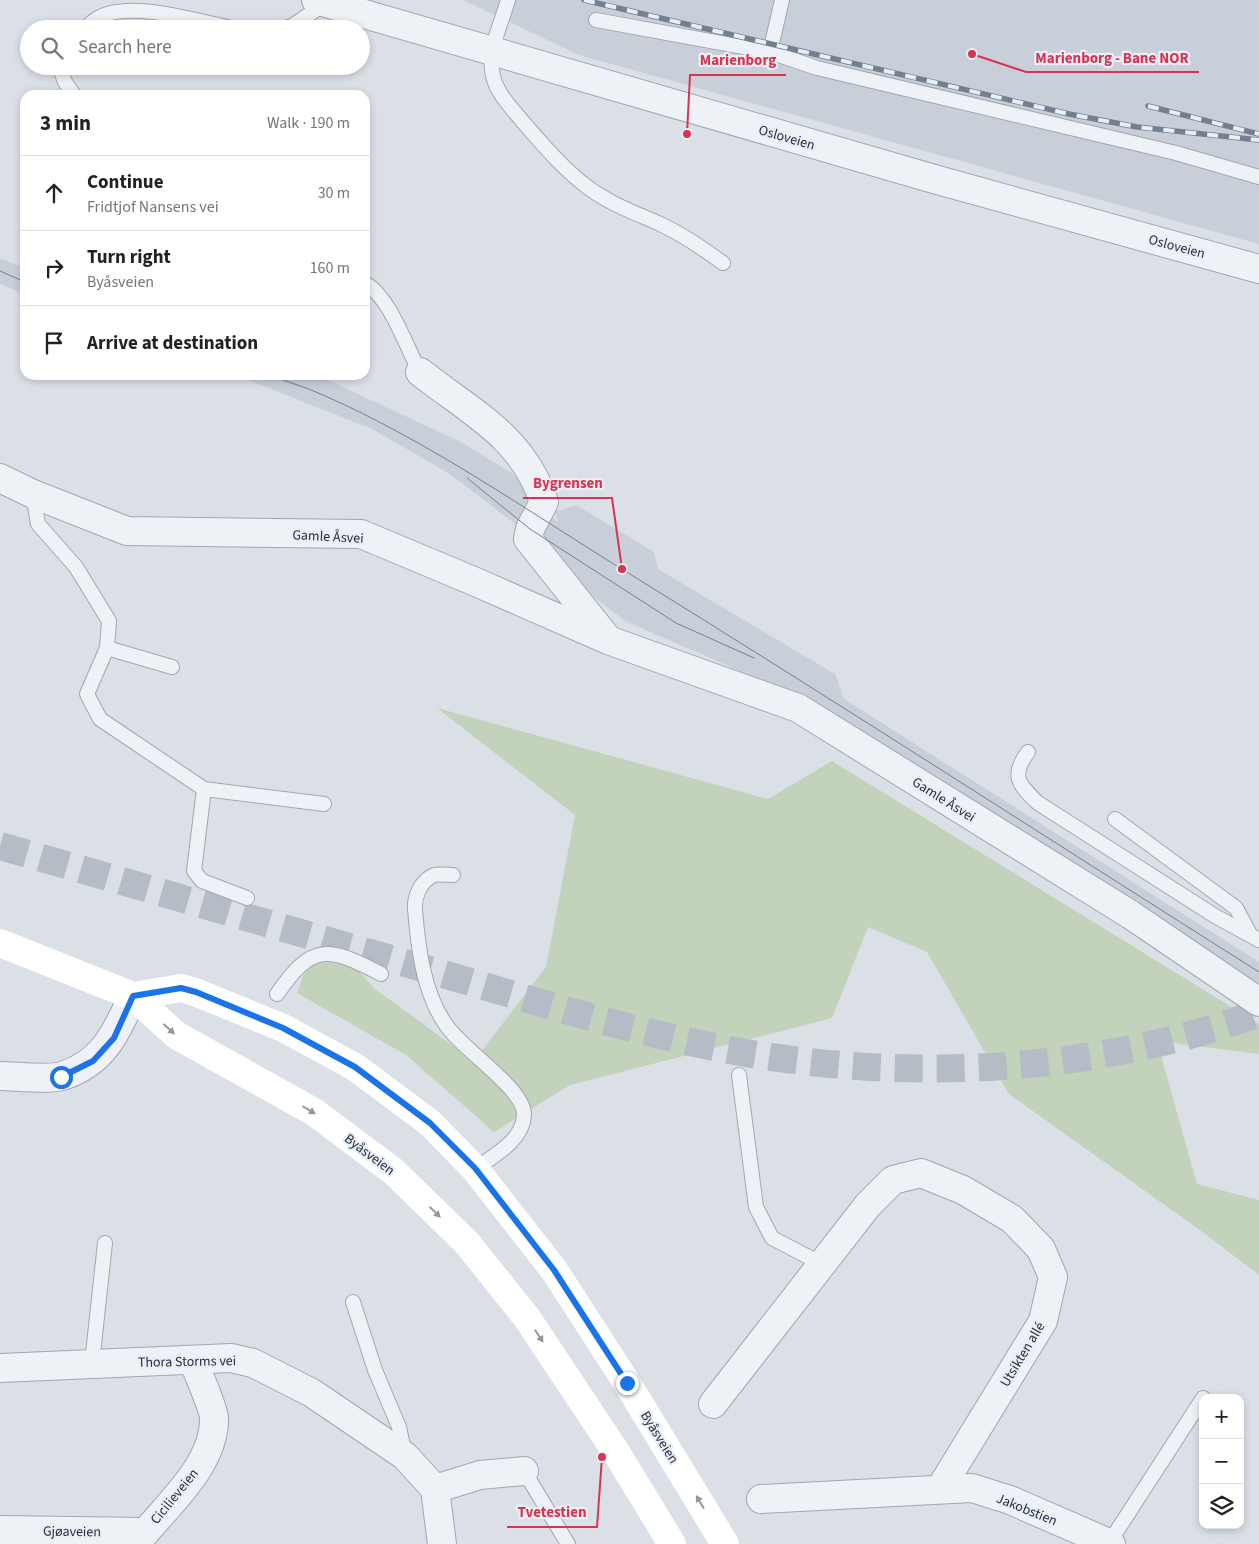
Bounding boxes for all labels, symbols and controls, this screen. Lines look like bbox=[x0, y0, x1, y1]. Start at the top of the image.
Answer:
search box bbox=[20, 20, 370, 75]
icon: search bbox=[38, 34, 66, 62]
text: Search here bbox=[78, 34, 172, 61]
callout: Marienborg - Bane NOR bbox=[1026, 42, 1199, 72]
callout: Marienborg bbox=[690, 45, 786, 75]
text: Marienborg - Bane NOR bbox=[1035, 48, 1189, 69]
text: Marienborg bbox=[700, 50, 776, 71]
text: 3 min bbox=[40, 108, 91, 138]
text: Walk · 190 m bbox=[267, 112, 350, 134]
street label: Osloveien bbox=[756, 120, 817, 156]
text: Continue bbox=[87, 169, 164, 196]
icon: ahead bbox=[40, 179, 68, 207]
text: 30 m bbox=[318, 182, 350, 204]
text: Fridtjof Nansens vei bbox=[87, 196, 219, 218]
street label: Osloveien bbox=[1146, 230, 1207, 264]
text: Turn right bbox=[87, 244, 171, 271]
icon: right bbox=[40, 254, 68, 282]
text: 160 m bbox=[310, 257, 350, 279]
text: Byåsveien bbox=[87, 271, 154, 293]
icon: arrive bbox=[40, 329, 68, 357]
text: Arrive at destination bbox=[87, 330, 258, 357]
callout: Bygrensen bbox=[523, 468, 612, 498]
text: Bygrensen bbox=[533, 473, 603, 494]
street label: Gamle Åsvei bbox=[292, 525, 364, 549]
street label: Gamle Åsvei bbox=[908, 772, 979, 827]
one-way arrow bbox=[162, 1023, 175, 1034]
route start bbox=[50, 1066, 73, 1089]
one-way arrow bbox=[303, 1105, 316, 1114]
street label: Byåsveien bbox=[340, 1129, 399, 1180]
one-way arrow bbox=[429, 1206, 441, 1218]
street label: Utsikten allé bbox=[996, 1318, 1050, 1391]
one-way arrow bbox=[534, 1329, 544, 1343]
street label: Thora Storms vei bbox=[138, 1351, 236, 1373]
route end bbox=[616, 1372, 639, 1395]
map controls bbox=[1199, 1394, 1244, 1529]
button: + bbox=[1199, 1394, 1244, 1439]
street label: Byåsveien bbox=[635, 1407, 683, 1468]
button: − bbox=[1199, 1439, 1244, 1484]
street label: Cicilieveien bbox=[146, 1464, 204, 1529]
button: layers bbox=[1199, 1484, 1244, 1529]
street label: Jakobstien bbox=[993, 1489, 1060, 1531]
one-way arrow bbox=[695, 1496, 704, 1509]
callout: Tvetestien bbox=[507, 1497, 597, 1527]
text: Tvetestien bbox=[517, 1502, 587, 1523]
street label: Gjøaveien bbox=[43, 1521, 101, 1543]

